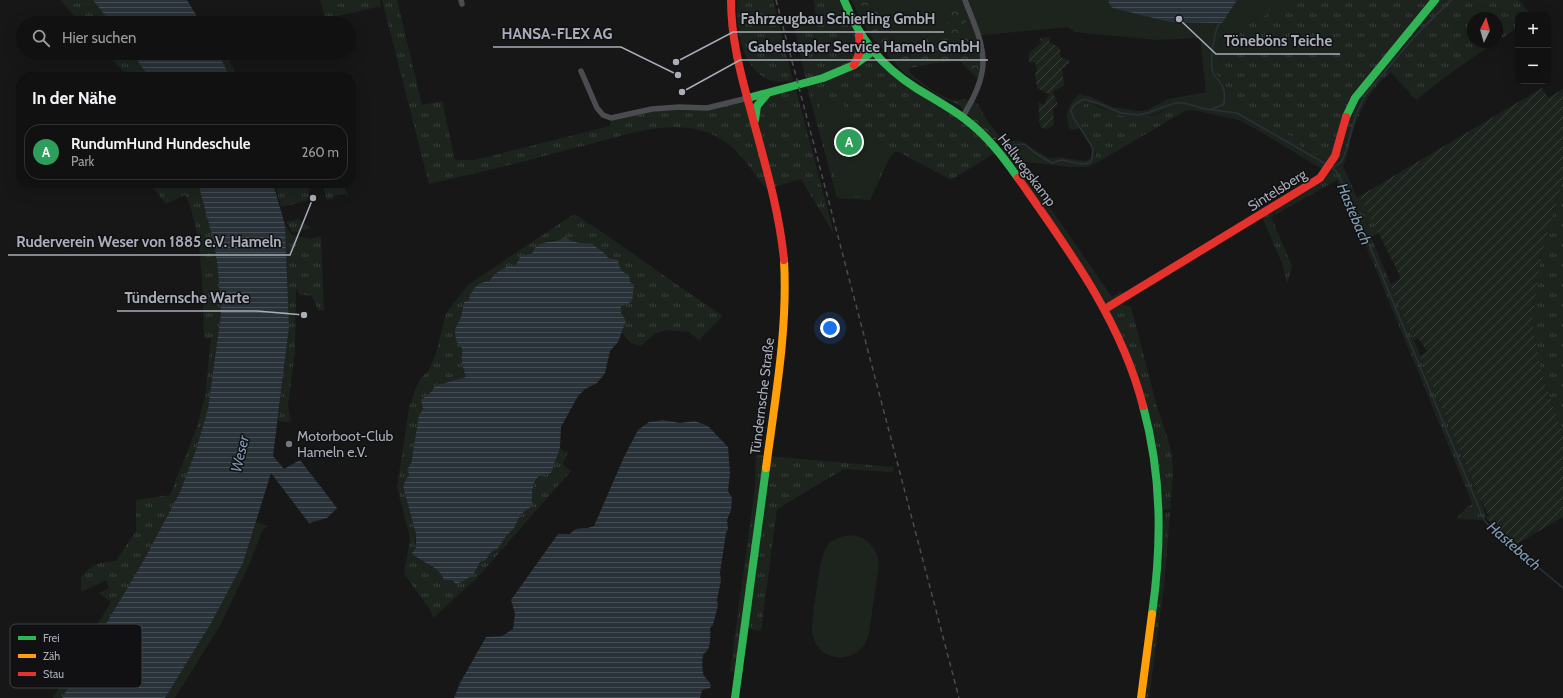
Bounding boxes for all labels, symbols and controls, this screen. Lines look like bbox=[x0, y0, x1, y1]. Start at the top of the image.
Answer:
callout: Fahrzeugbau Schierling GmbH bbox=[733, 5, 944, 32]
text: Fahrzeugbau Schierling GmbH bbox=[741, 10, 936, 28]
north arrow bbox=[1467, 12, 1503, 48]
map controls bbox=[1515, 12, 1551, 84]
button: + bbox=[1515, 12, 1551, 48]
search box bbox=[16, 16, 356, 60]
callout: HANSA-FLEX AG bbox=[493, 20, 621, 47]
text: HANSA-FLEX AG bbox=[501, 25, 613, 43]
icon: search bbox=[30, 27, 52, 49]
callout: Töneböns Teiche bbox=[1216, 27, 1340, 54]
text: Hier suchen bbox=[62, 29, 137, 47]
text: Töneböns Teiche bbox=[1224, 32, 1332, 50]
callout: Gabelstapler Service Hameln GmbH bbox=[740, 33, 988, 60]
text: Gabelstapler Service Hameln GmbH bbox=[748, 38, 980, 56]
button: − bbox=[1515, 48, 1551, 84]
text: In der Nähe bbox=[32, 88, 116, 108]
pin: A bbox=[836, 127, 862, 157]
street label: Hellwegskamp bbox=[994, 130, 1060, 210]
text: RundumHund Hundeschule bbox=[71, 135, 251, 153]
text: A bbox=[42, 144, 50, 160]
text: 260 m bbox=[301, 144, 339, 160]
text: Park bbox=[71, 153, 94, 169]
street label: Sintelsberg bbox=[1244, 164, 1311, 215]
water label: Hastebach bbox=[1333, 180, 1375, 248]
callout: Ruderverein Weser von 1885 e.V. Hameln bbox=[8, 228, 290, 255]
text: Ruderverein Weser von 1885 e.V. Hameln bbox=[16, 233, 282, 251]
callout: Tündernsche Warte bbox=[117, 284, 257, 311]
text: Tündernsche Warte bbox=[125, 289, 250, 307]
your location bbox=[820, 318, 840, 338]
street label: Tündernsche Straße bbox=[746, 337, 778, 455]
place label: Motorboot-Club Hameln e.V. bbox=[297, 427, 394, 461]
water label: Weser bbox=[227, 433, 253, 474]
marker: Motorboot-Club Hameln e.V. bbox=[284, 439, 294, 449]
water label: Hastebach bbox=[1483, 518, 1545, 574]
legend bbox=[10, 624, 142, 688]
text: Frei bbox=[43, 631, 60, 645]
text: Zäh bbox=[43, 649, 60, 663]
text: Stau bbox=[43, 667, 64, 681]

